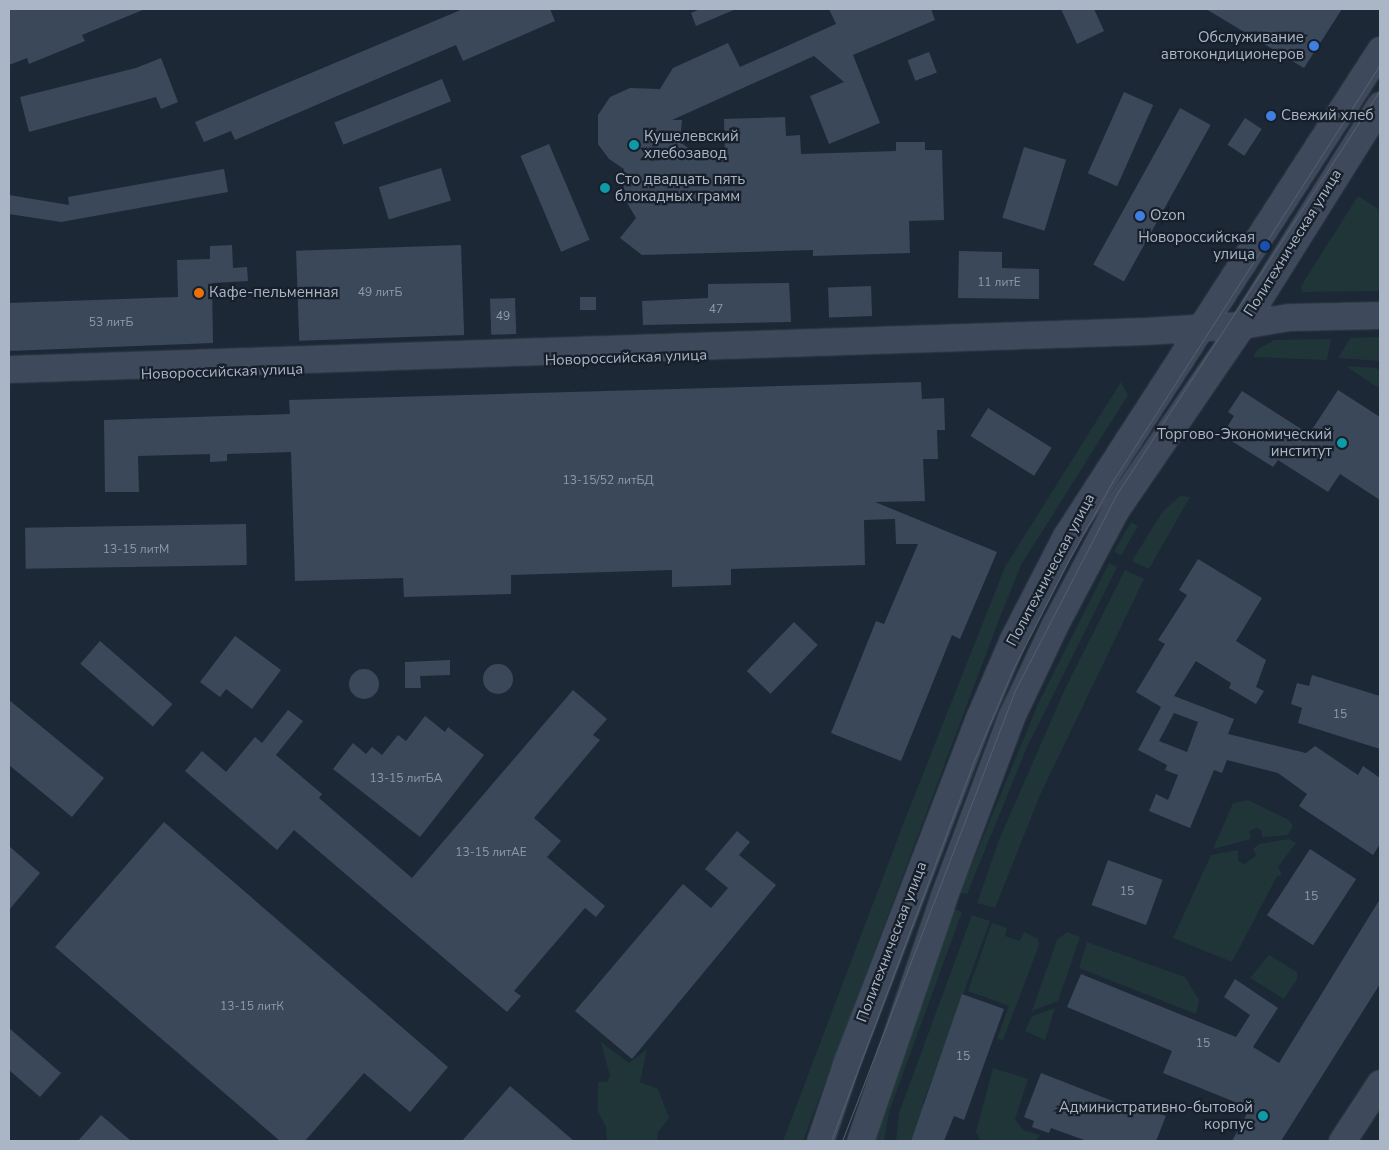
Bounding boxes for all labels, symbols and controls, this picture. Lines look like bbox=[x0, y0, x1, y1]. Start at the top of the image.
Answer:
place label: Обслуживание автокондиционеров bbox=[1161, 28, 1304, 63]
marker: Обслуживание автокондиционеров bbox=[1308, 40, 1320, 52]
place label: Свежий хлеб bbox=[1281, 107, 1374, 125]
marker: Свежий хлеб bbox=[1265, 110, 1277, 122]
place label: Кушелевский хлебозавод bbox=[644, 127, 739, 162]
marker: Кушелевский хлебозавод bbox=[628, 139, 640, 151]
street label: Политехническая улица bbox=[1240, 166, 1346, 320]
place label: Сто двадцать пять блокадных грамм bbox=[615, 170, 745, 205]
marker: Сто двадцать пять блокадных грамм bbox=[599, 182, 611, 194]
place label: Ozon bbox=[1150, 207, 1185, 225]
marker: Ozon bbox=[1134, 210, 1146, 222]
place label: Новороссийская улица bbox=[1138, 228, 1255, 263]
marker: Новороссийская улица bbox=[1259, 240, 1271, 252]
house number: 11 литЕ bbox=[977, 276, 1021, 290]
place label: Кафе-пельменная bbox=[209, 284, 339, 302]
house number: 49 литБ bbox=[358, 286, 402, 300]
marker: Кафе-пельменная bbox=[193, 287, 205, 299]
house number: 47 bbox=[709, 303, 723, 317]
house number: 49 bbox=[496, 310, 510, 324]
house number: 53 литБ bbox=[89, 316, 133, 330]
street label: Новороссийская улица bbox=[544, 346, 708, 370]
street label: Новороссийская улица bbox=[140, 360, 304, 384]
place label: Торгово-Экономический институт bbox=[1157, 425, 1332, 460]
marker: Торгово-Экономический институт bbox=[1336, 437, 1348, 449]
house number: 13-15/52 литБД bbox=[562, 474, 654, 488]
street label: Политехническая улица bbox=[1003, 491, 1099, 649]
house number: 13-15 литМ bbox=[103, 543, 169, 557]
house number: 15 bbox=[1333, 708, 1347, 722]
house number: 13-15 литБА bbox=[370, 772, 442, 786]
house number: 13-15 литАЕ bbox=[455, 846, 527, 860]
street label: Политехническая улица bbox=[853, 859, 931, 1025]
house number: 15 bbox=[1120, 885, 1134, 899]
house number: 15 bbox=[1304, 890, 1318, 904]
house number: 13-15 литК bbox=[220, 1000, 284, 1014]
house number: 15 bbox=[1196, 1037, 1210, 1051]
house number: 15 bbox=[956, 1050, 970, 1064]
place label: Административно-бытовой корпус bbox=[1059, 1098, 1253, 1133]
marker: Административно-бытовой корпус bbox=[1257, 1110, 1269, 1122]

